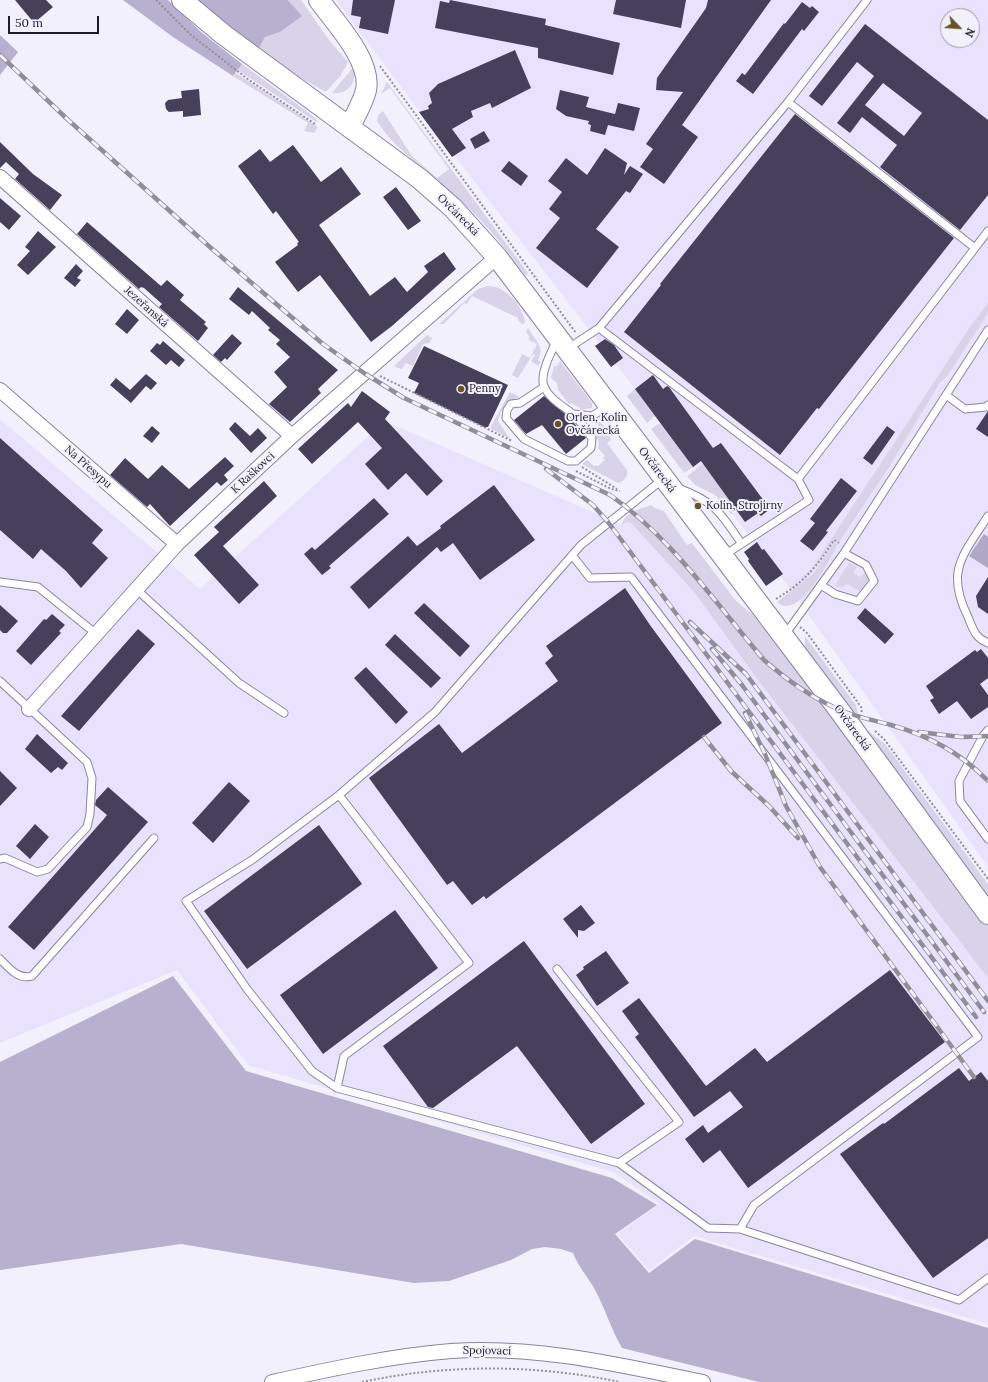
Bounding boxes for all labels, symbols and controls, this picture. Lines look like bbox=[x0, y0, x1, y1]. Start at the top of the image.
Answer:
scale bar bbox=[10, 8, 101, 34]
north arrow bbox=[940, 8, 980, 48]
text: 50 m bbox=[15, 15, 43, 30]
text: N bbox=[962, 26, 978, 39]
street label: Ovčárecká bbox=[434, 191, 482, 239]
street label: Jezeřanská bbox=[121, 284, 171, 330]
place label: Penny bbox=[469, 382, 501, 396]
marker: Penny bbox=[456, 384, 466, 394]
place label: Orlen, Kolín Ovčárecká bbox=[566, 411, 627, 437]
marker: Orlen, Kolín Ovčárecká bbox=[553, 419, 563, 429]
street label: Na Přesypu bbox=[62, 443, 114, 491]
street label: Ovčárecká bbox=[636, 445, 678, 495]
street label: K Raškovci bbox=[228, 450, 278, 496]
place label: Kolín, Strojírny bbox=[706, 499, 783, 513]
marker: Kolín, Strojírny bbox=[693, 501, 703, 511]
street label: Ovčárecká bbox=[831, 702, 873, 754]
street label: Spojovací bbox=[463, 1344, 511, 1358]

